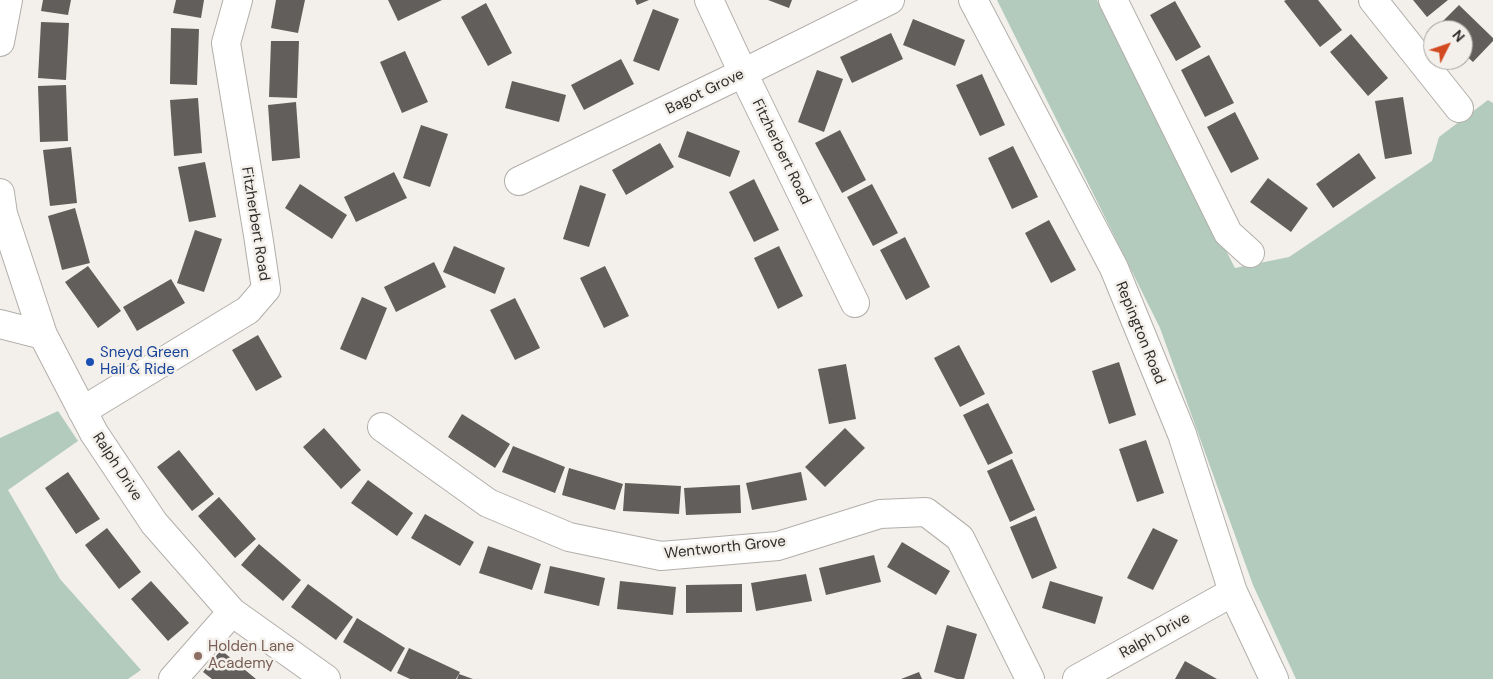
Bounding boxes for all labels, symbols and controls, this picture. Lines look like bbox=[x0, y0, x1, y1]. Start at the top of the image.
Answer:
north arrow bbox=[1423, 20, 1473, 70]
text: N bbox=[1448, 26, 1469, 46]
street label: Bagot Grove bbox=[663, 65, 747, 119]
street label: Fitzherbert Road bbox=[748, 96, 814, 208]
street label: Fitzherbert Road bbox=[237, 166, 273, 282]
street label: Repington Road bbox=[1111, 279, 1169, 387]
place label: Sneyd Green Hail & Ride bbox=[100, 344, 189, 379]
marker: Sneyd Green Hail & Ride bbox=[84, 356, 96, 368]
street label: Ralph Drive bbox=[88, 430, 146, 504]
street label: Wentworth Grove bbox=[663, 533, 787, 563]
street label: Ralph Drive bbox=[1117, 609, 1193, 663]
place label: Holden Lane Academy bbox=[208, 638, 294, 673]
marker: Holden Lane Academy bbox=[192, 650, 204, 662]

